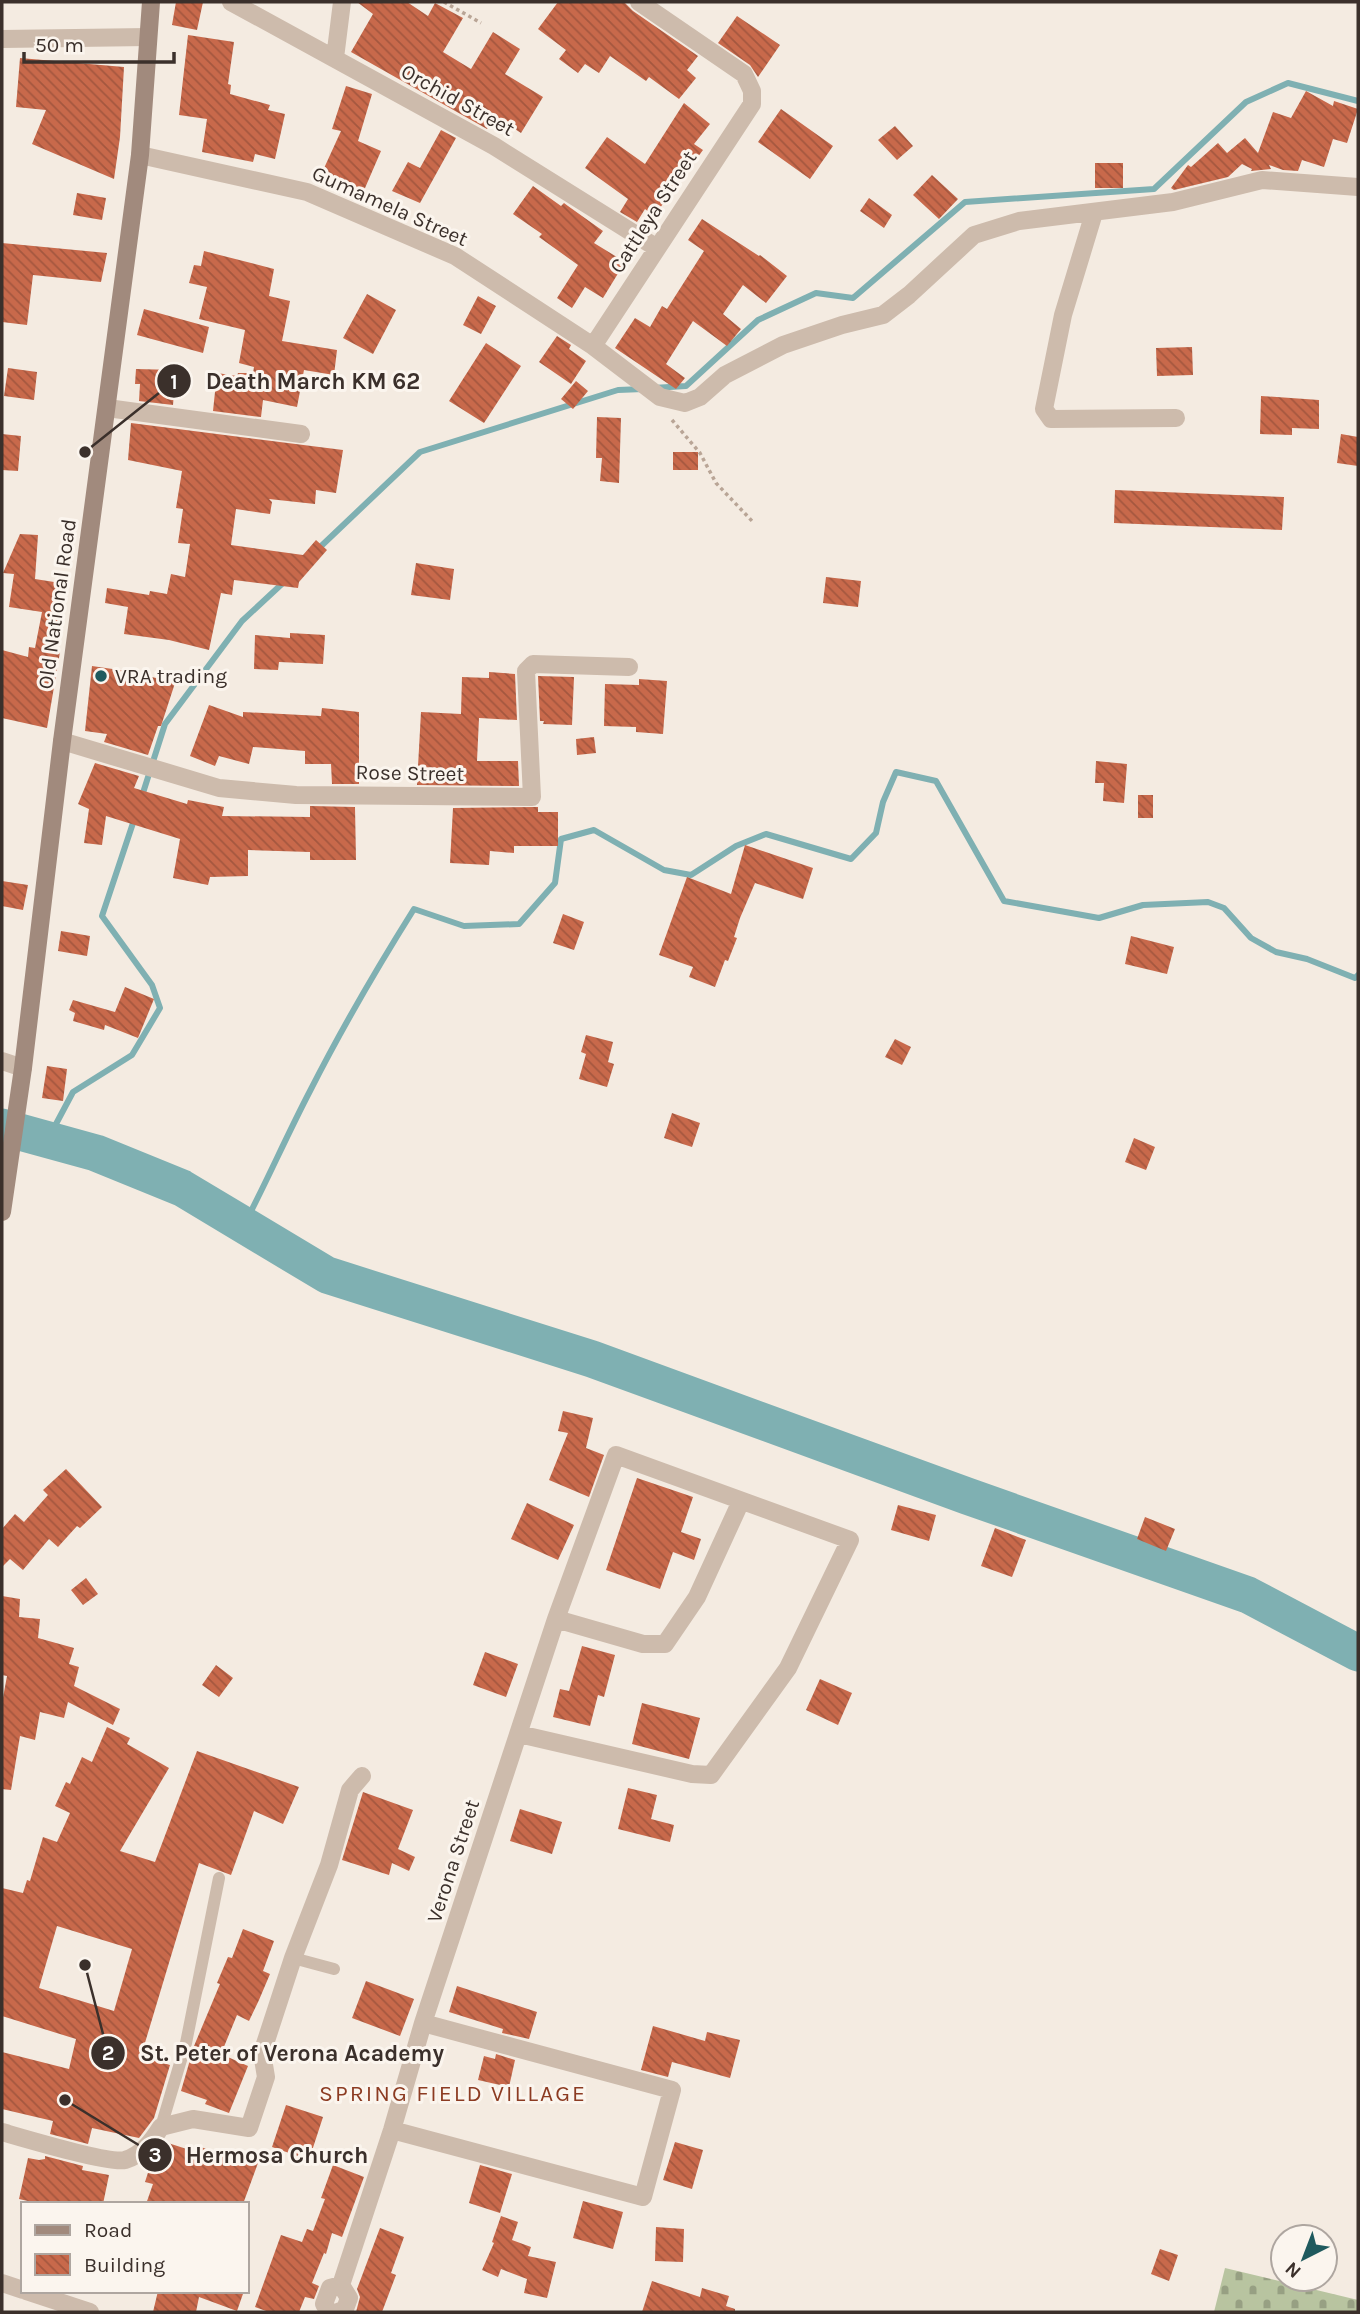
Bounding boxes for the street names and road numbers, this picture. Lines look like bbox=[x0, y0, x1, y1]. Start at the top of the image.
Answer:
street label: Orchid Street bbox=[397, 59, 519, 141]
street label: Cattleya Street bbox=[605, 146, 701, 278]
street label: Gumamela Street bbox=[308, 161, 472, 251]
street label: Old National Road bbox=[33, 517, 81, 691]
street label: Rose Street bbox=[355, 760, 465, 786]
street label: Verona Street bbox=[422, 1796, 484, 1926]

